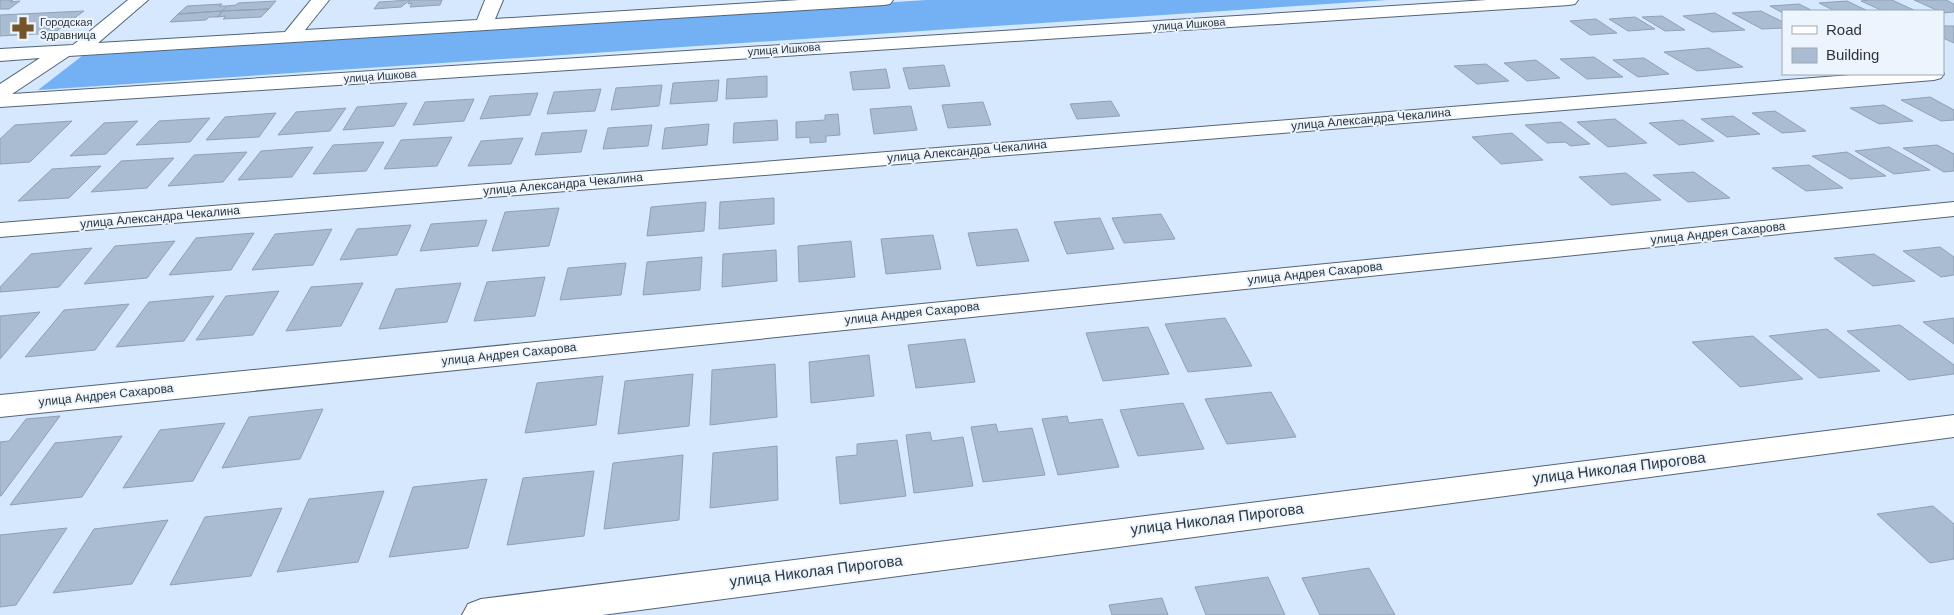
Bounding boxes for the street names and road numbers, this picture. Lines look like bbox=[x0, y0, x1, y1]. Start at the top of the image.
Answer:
street label: улица Ишкова bbox=[1152, 15, 1227, 33]
street label: улица Ишкова bbox=[747, 40, 822, 58]
street label: улица Ишкова bbox=[343, 67, 418, 85]
street label: улица Александра Чекалина bbox=[1291, 105, 1452, 133]
street label: улица Александра Чекалина bbox=[887, 137, 1048, 165]
street label: улица Александра Чекалина bbox=[483, 170, 644, 198]
street label: улица Александра Чекалина bbox=[80, 203, 241, 231]
street label: улица Андрея Сахарова bbox=[1650, 219, 1786, 247]
street label: улица Андрея Сахарова bbox=[1247, 259, 1383, 287]
street label: улица Андрея Сахарова bbox=[844, 299, 980, 327]
street label: улица Андрея Сахарова bbox=[441, 340, 577, 368]
street label: улица Андрея Сахарова bbox=[38, 381, 174, 409]
street label: улица Николая Пирогова bbox=[1531, 448, 1707, 487]
street label: улица Николая Пирогова bbox=[1129, 499, 1305, 538]
street label: улица Николая Пирогова bbox=[728, 551, 904, 590]

